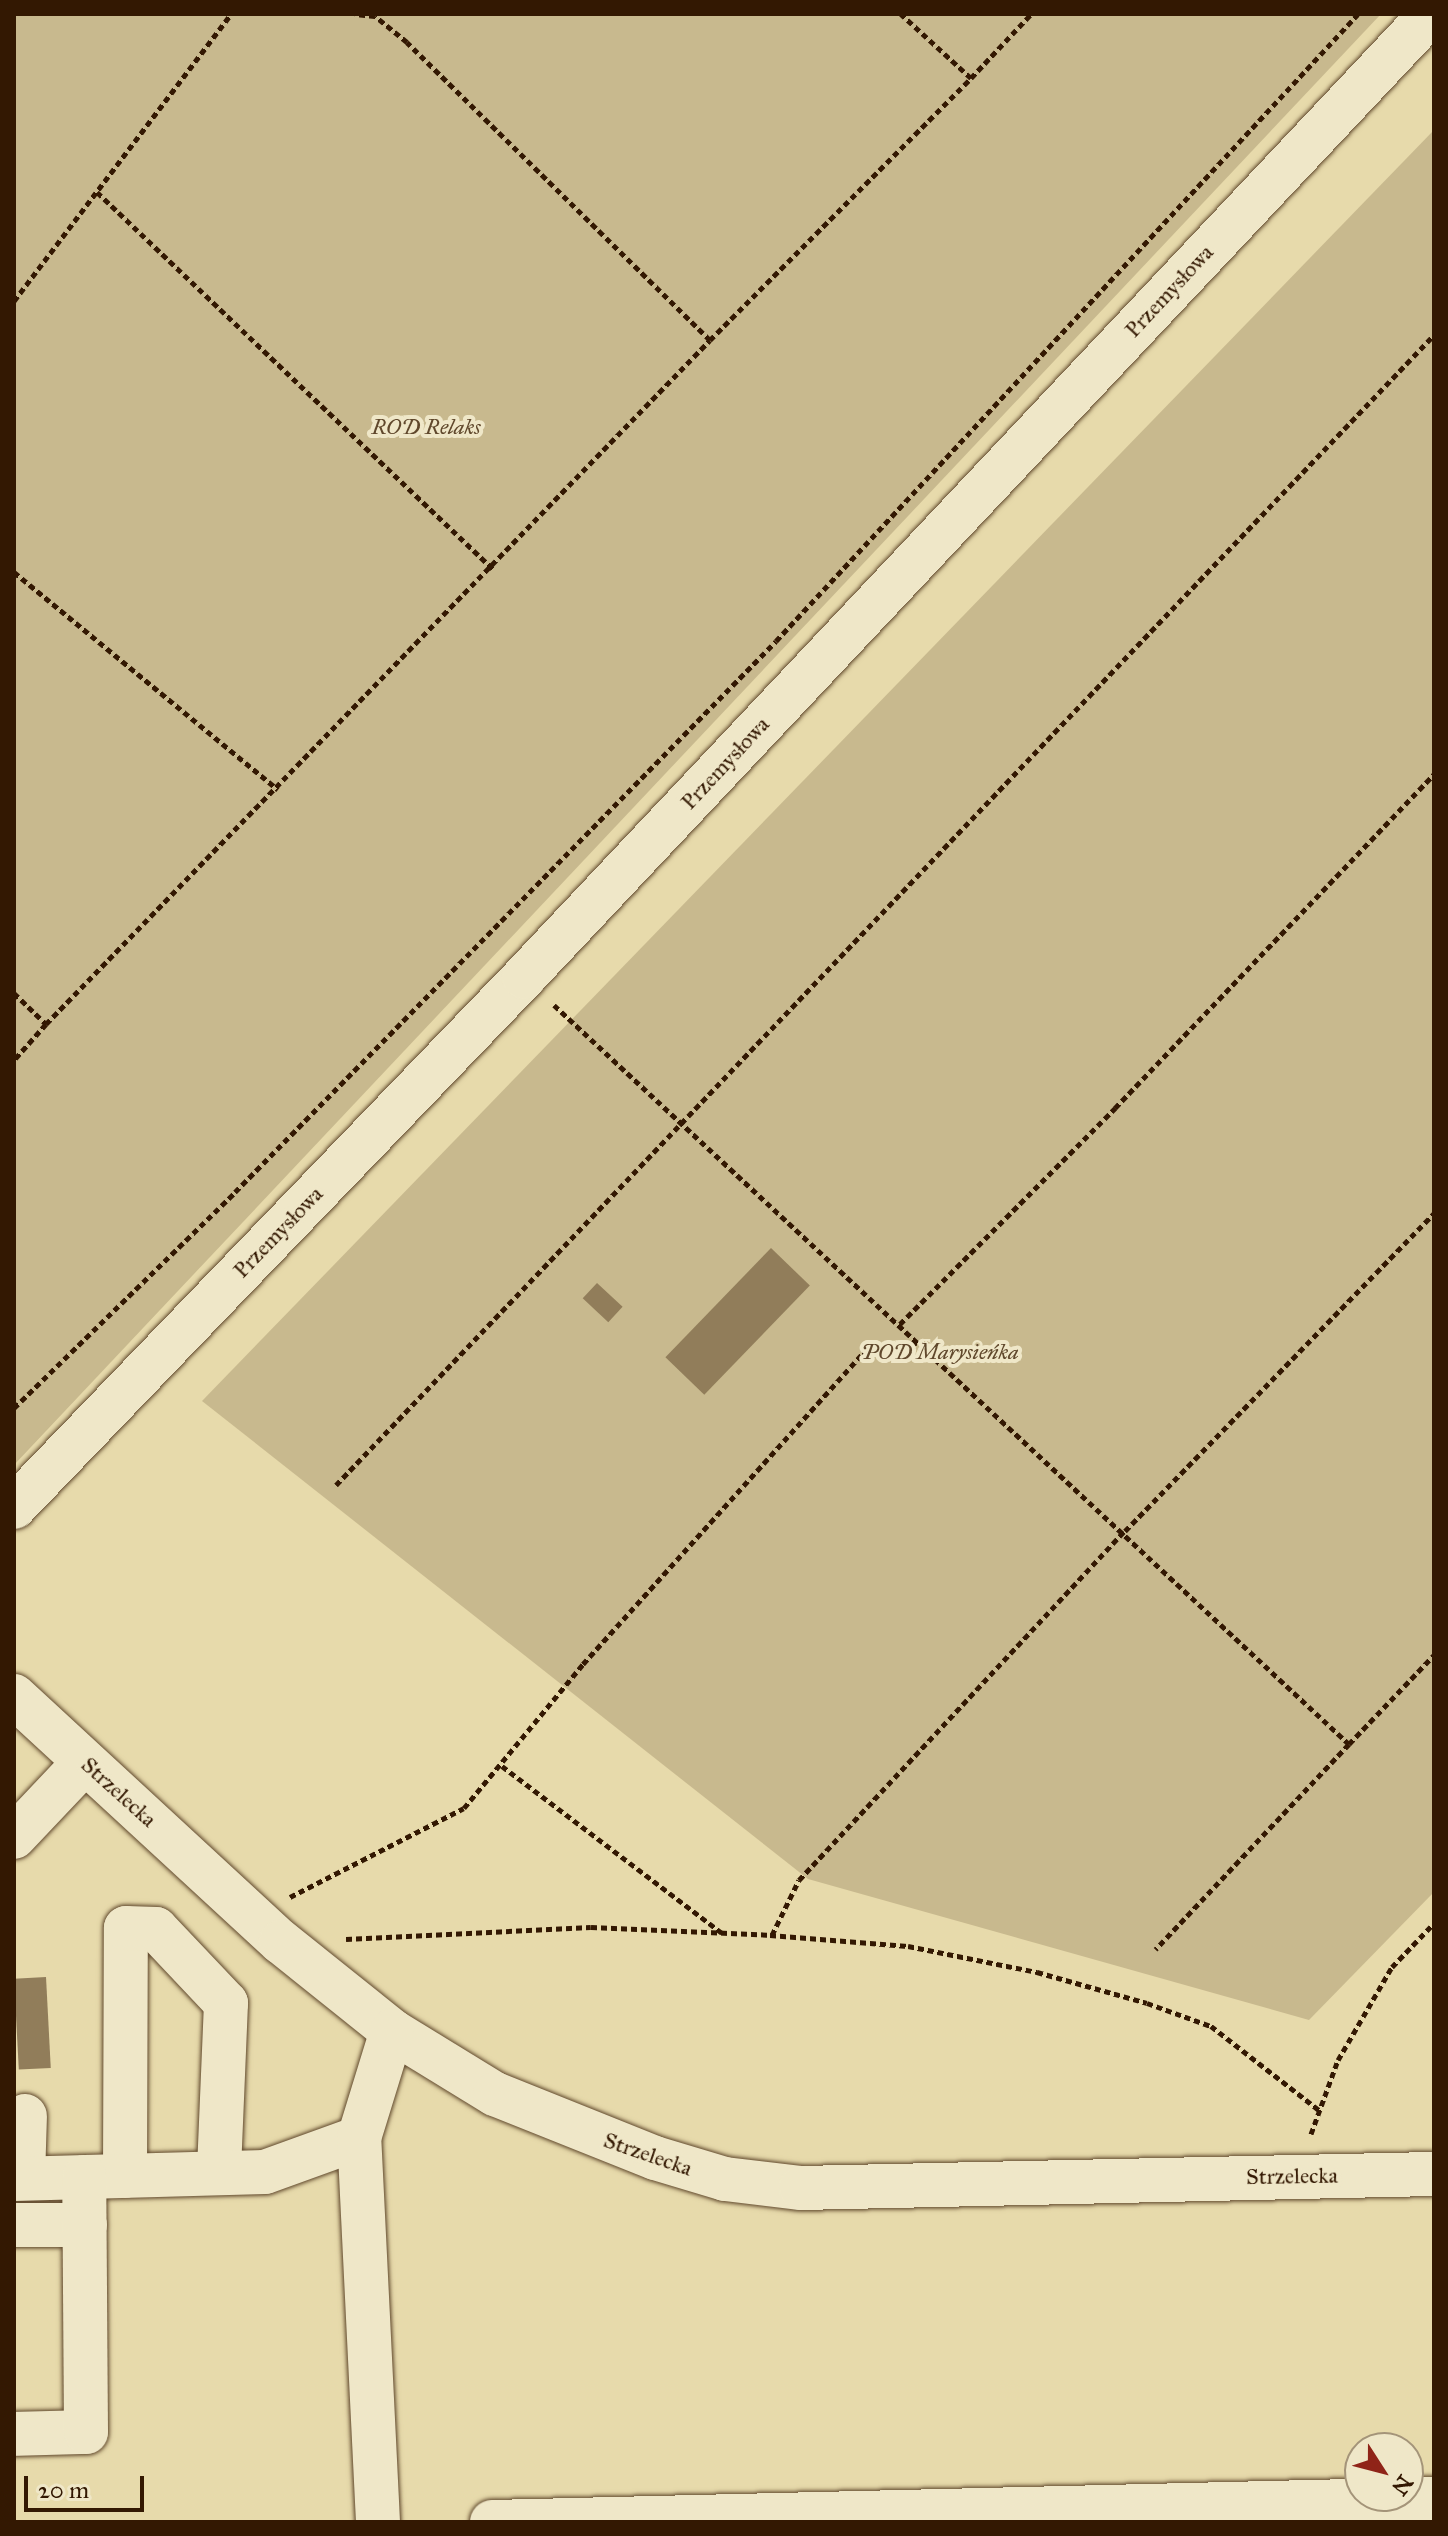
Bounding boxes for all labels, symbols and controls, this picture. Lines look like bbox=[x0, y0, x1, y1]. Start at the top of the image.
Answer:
street label: Przemysłowa bbox=[1119, 239, 1219, 343]
park label: ROD Relaks bbox=[371, 414, 481, 440]
street label: Przemysłowa bbox=[675, 711, 775, 815]
street label: Przemysłowa bbox=[228, 1181, 328, 1283]
park label: POD Marysieńka bbox=[861, 1339, 1019, 1365]
street label: Strzelecka bbox=[76, 1751, 162, 1833]
street label: Strzelecka bbox=[600, 2127, 696, 2181]
street label: Strzelecka bbox=[1246, 2162, 1338, 2190]
north arrow bbox=[1344, 2432, 1424, 2512]
scale bar bbox=[28, 2460, 148, 2510]
text: N bbox=[1386, 2470, 1419, 2501]
text: 20 m bbox=[38, 2475, 89, 2505]

